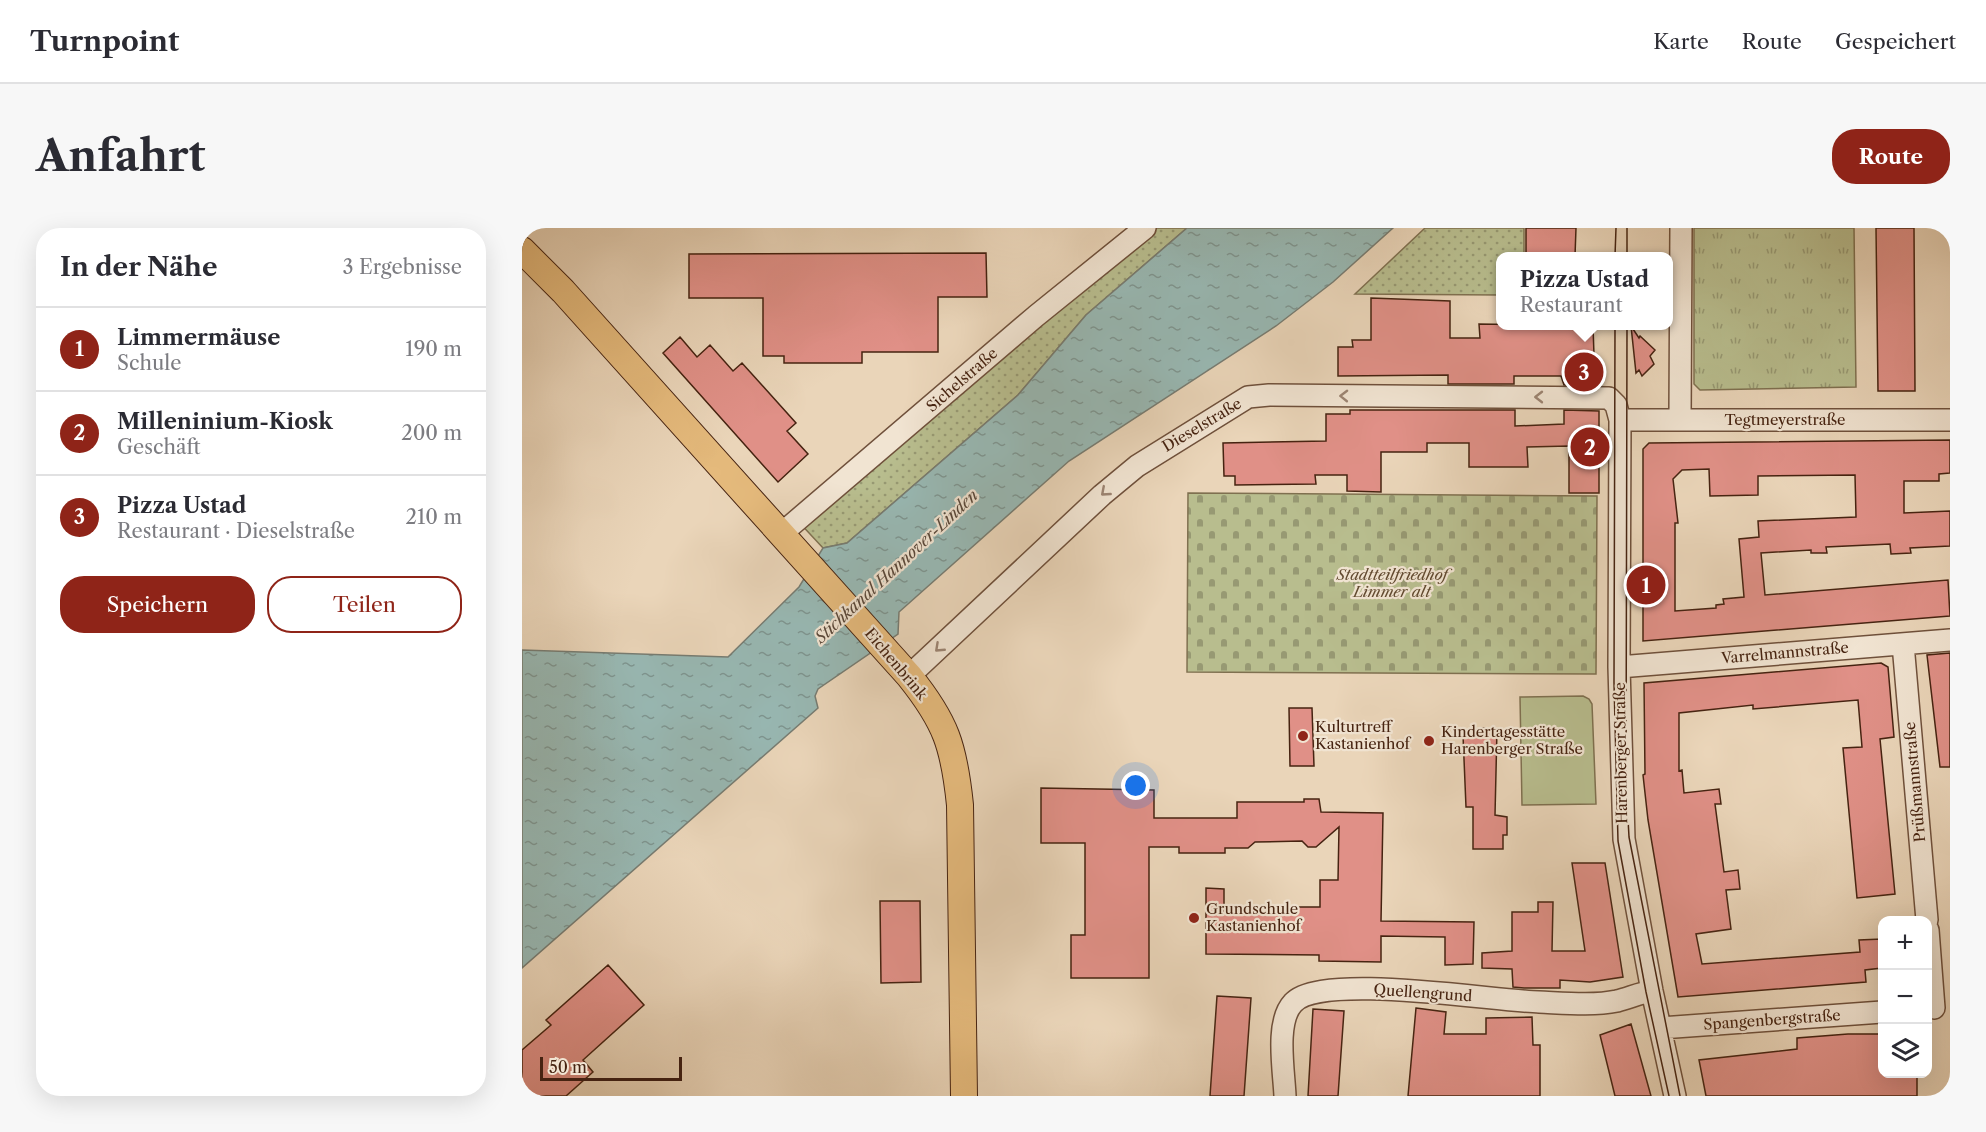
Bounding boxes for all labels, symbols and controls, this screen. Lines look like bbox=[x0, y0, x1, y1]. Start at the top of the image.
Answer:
text: Turnpoint bbox=[30, 24, 179, 58]
text: Karte bbox=[1653, 29, 1709, 54]
text: Route bbox=[1742, 29, 1802, 54]
text: Gespeichert bbox=[1835, 29, 1956, 54]
button: Route bbox=[1832, 129, 1950, 184]
text: Anfahrt bbox=[36, 130, 205, 182]
text: In der Nähe bbox=[60, 251, 217, 283]
popup bbox=[1496, 252, 1673, 330]
text: 3 Ergebnisse bbox=[343, 255, 462, 279]
text: Pizza Ustad bbox=[1520, 266, 1649, 293]
text: Restaurant bbox=[1520, 293, 1623, 317]
text: Limmermäuse bbox=[117, 324, 280, 351]
text: 1 bbox=[75, 337, 84, 361]
text: 190 m bbox=[405, 337, 462, 361]
street label: Sichelstraße bbox=[922, 343, 1001, 416]
pin: 3 bbox=[1564, 350, 1604, 394]
text: Schule bbox=[117, 351, 181, 375]
one-way arrow bbox=[1339, 390, 1348, 402]
one-way arrow bbox=[1534, 391, 1543, 403]
street label: Dieselstraße bbox=[1159, 393, 1245, 456]
text: Milleninium-Kiosk bbox=[117, 408, 333, 435]
street label: Tegtmeyerstraße bbox=[1725, 410, 1845, 429]
text: 2 bbox=[74, 421, 85, 445]
text: 200 m bbox=[401, 421, 462, 445]
pin: 2 bbox=[1570, 424, 1610, 470]
text: Geschäft bbox=[117, 435, 200, 459]
water label: Stichkanal Hannover-Linden bbox=[810, 485, 982, 648]
one-way arrow bbox=[1102, 485, 1112, 496]
text: Pizza Ustad bbox=[117, 492, 246, 519]
text: 3 bbox=[74, 505, 85, 529]
text: 210 m bbox=[405, 505, 462, 529]
text: Restaurant · Dieselstraße bbox=[117, 519, 355, 543]
pin: 1 bbox=[1626, 562, 1666, 608]
park label: Stadtteilfriedhof Limmer alt bbox=[1336, 565, 1453, 601]
button: Speichern bbox=[60, 576, 255, 633]
button: Teilen bbox=[267, 576, 462, 633]
street label: Eichenbrink bbox=[861, 624, 933, 704]
street label: Varrelmannstraße bbox=[1719, 637, 1850, 668]
one-way arrow bbox=[935, 641, 946, 652]
street label: Harenberger Straße bbox=[1610, 682, 1631, 824]
place label: Kulturtreff Kastanienhof bbox=[1315, 717, 1412, 753]
street label: Prüßmannstraße bbox=[1900, 721, 1929, 843]
place label: Kindertagesstätte Harenberger Straße bbox=[1441, 722, 1583, 758]
marker: Kulturtreff Kastanienhof bbox=[1296, 729, 1310, 743]
marker: Kindertagesstätte Harenberger Straße bbox=[1422, 734, 1436, 748]
your location bbox=[1121, 771, 1150, 800]
place label: Grundschule Kastanienhof bbox=[1206, 899, 1303, 935]
marker: Grundschule Kastanienhof bbox=[1187, 911, 1201, 925]
map controls bbox=[1878, 916, 1932, 1078]
button: + bbox=[1878, 916, 1932, 970]
button: − bbox=[1878, 970, 1932, 1024]
street label: Quellengrund bbox=[1373, 980, 1473, 1005]
street label: Spangenbergstraße bbox=[1703, 1005, 1841, 1034]
button: layers bbox=[1878, 1024, 1932, 1078]
scale bar bbox=[540, 1054, 682, 1082]
text: 50 m bbox=[549, 1057, 587, 1077]

